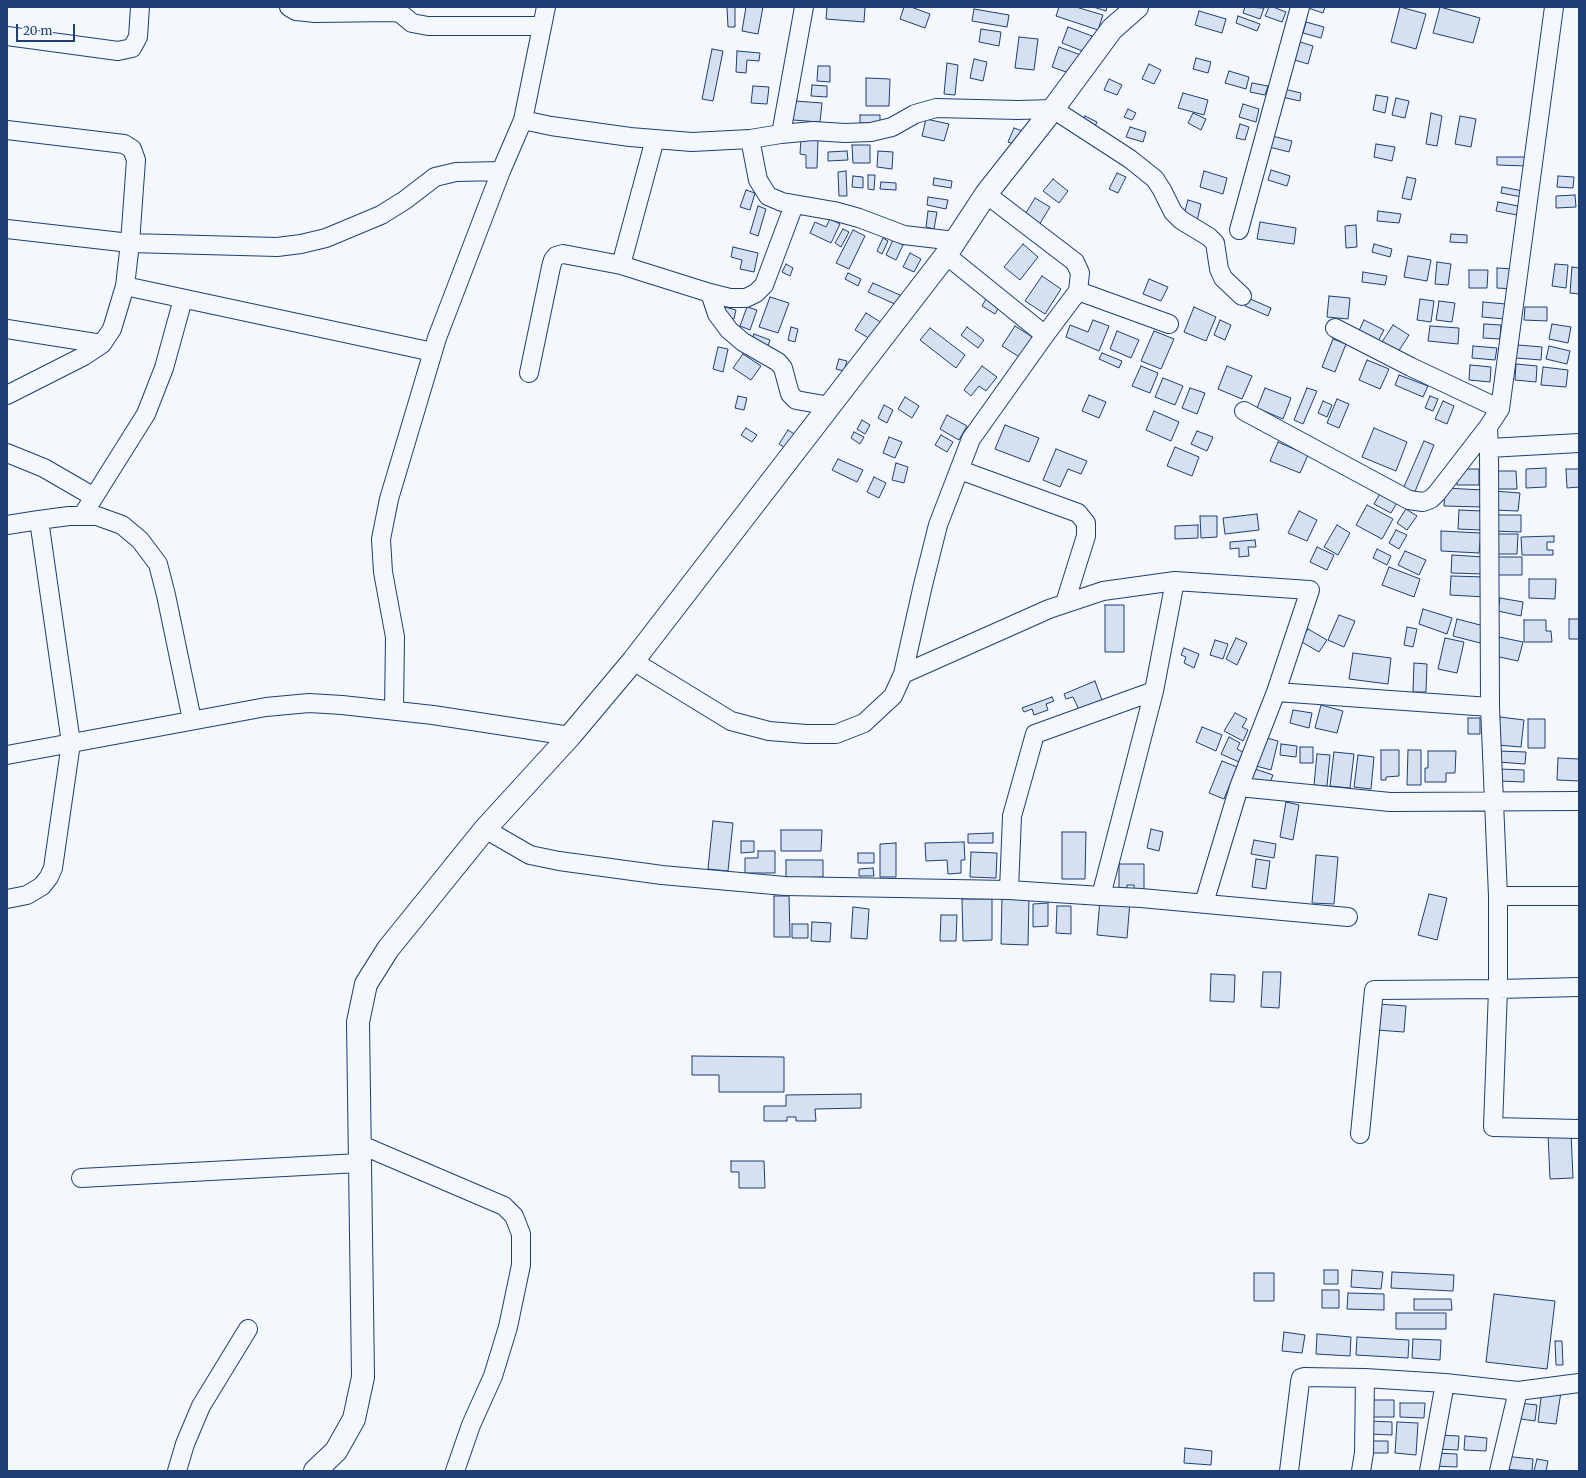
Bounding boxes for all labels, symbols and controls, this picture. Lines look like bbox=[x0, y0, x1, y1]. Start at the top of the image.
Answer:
scale bar bbox=[18, 16, 77, 42]
text: 20 m bbox=[23, 23, 52, 38]

